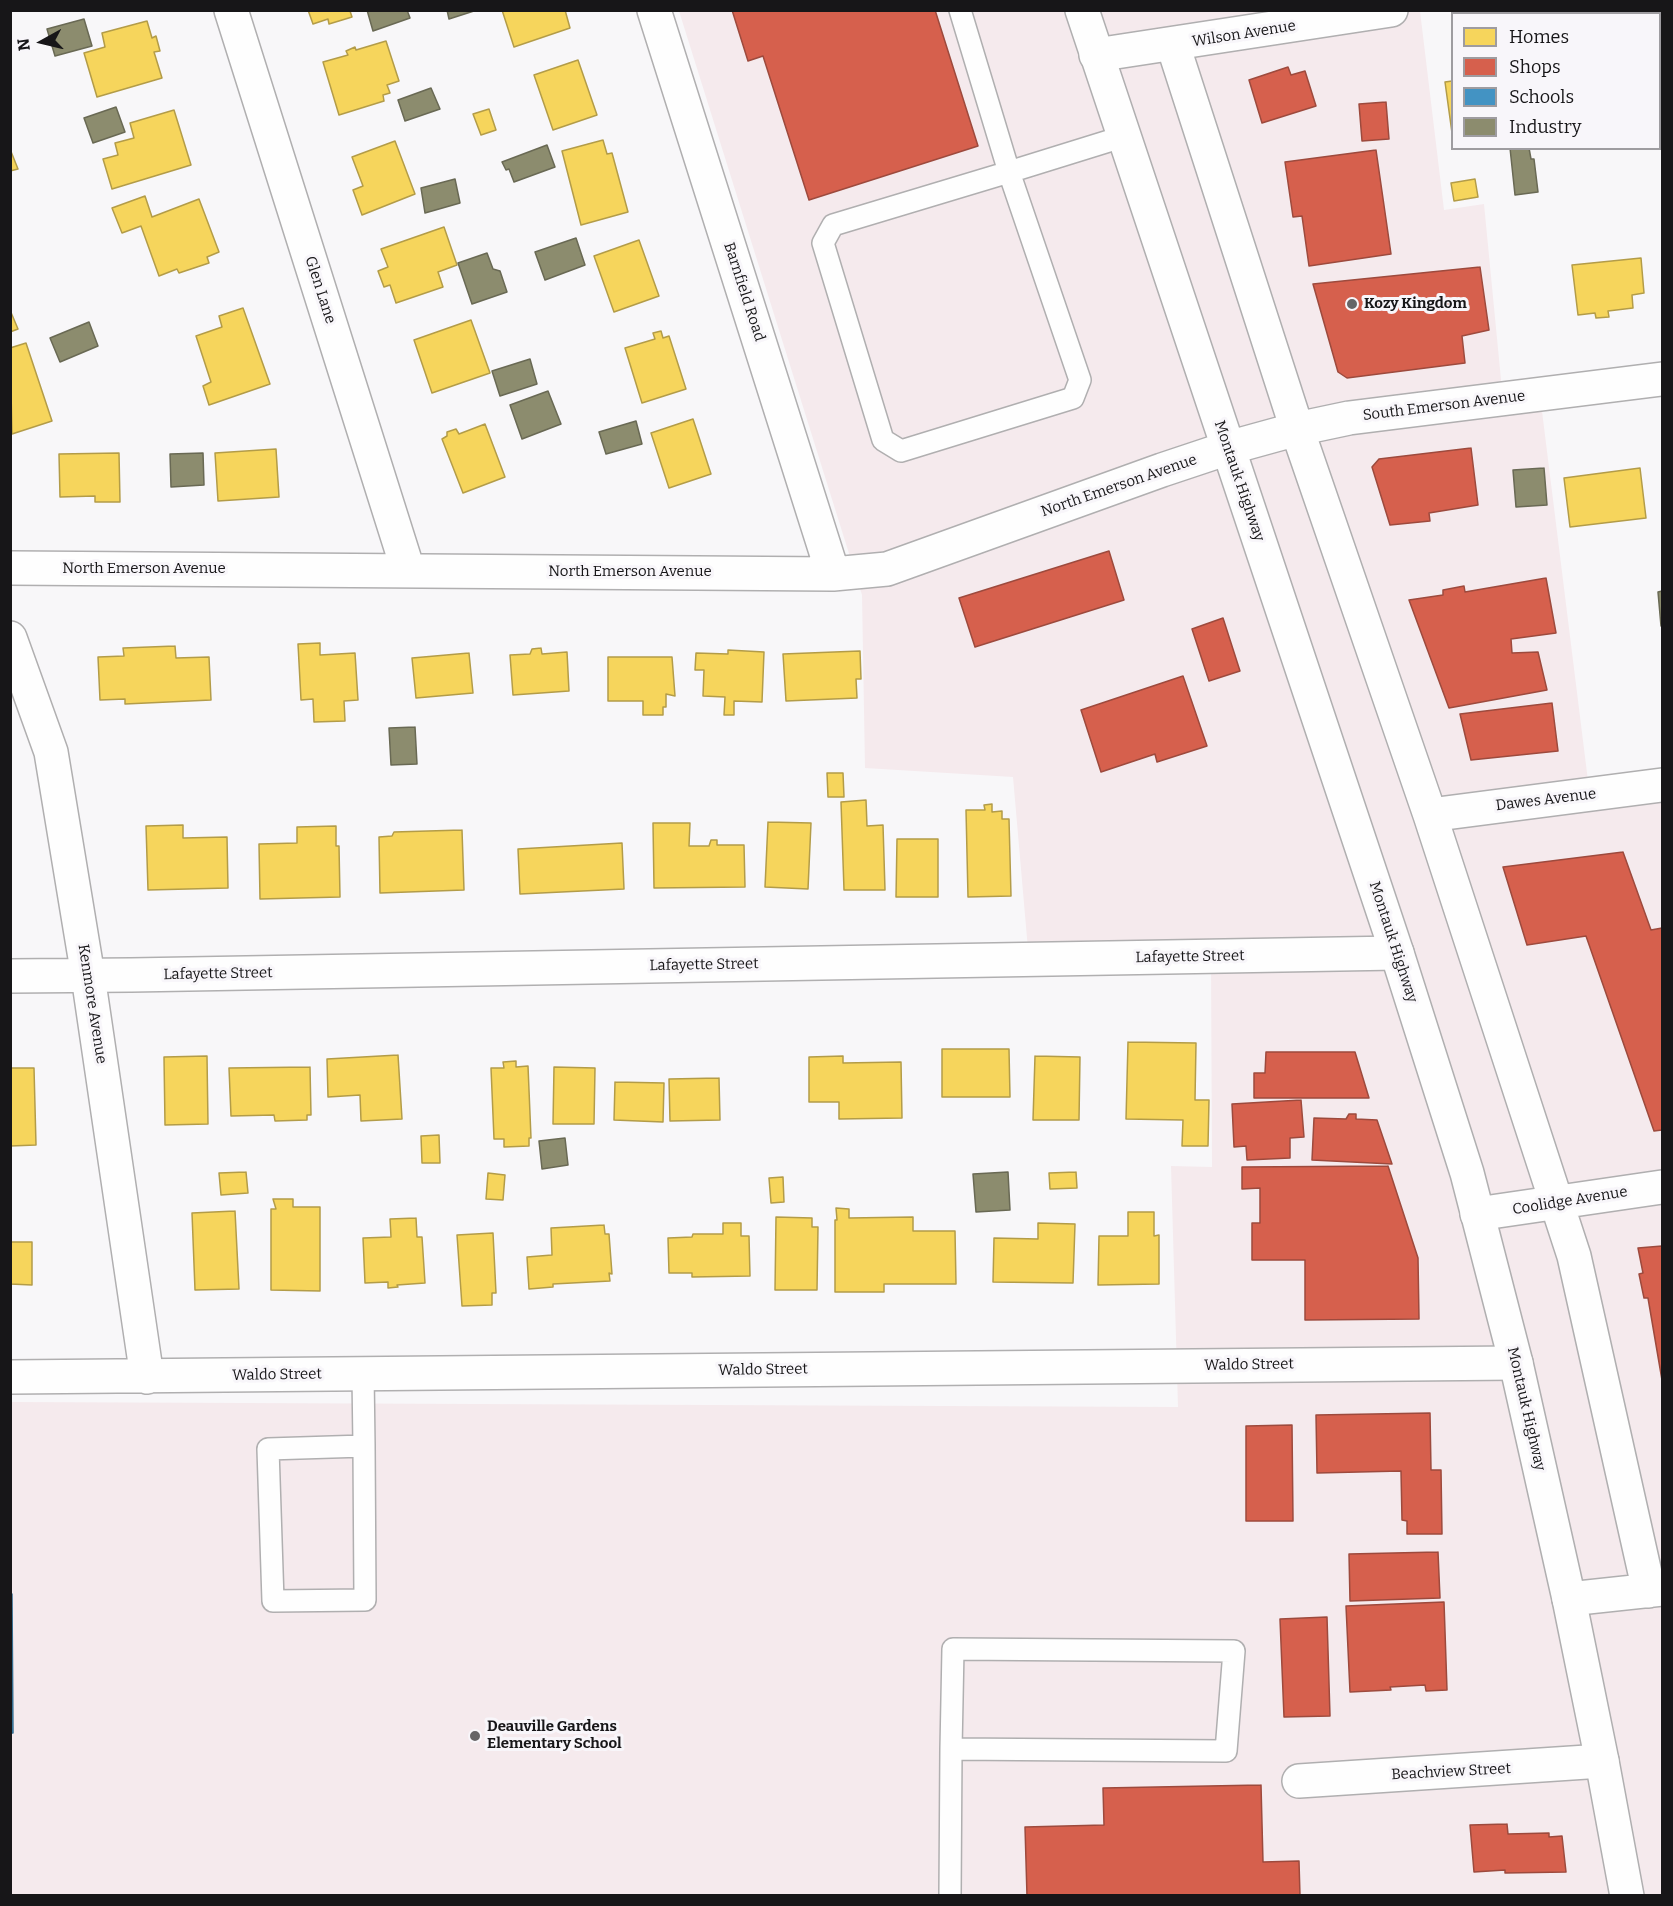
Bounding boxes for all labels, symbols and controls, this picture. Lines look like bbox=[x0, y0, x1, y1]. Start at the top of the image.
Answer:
north arrow bbox=[12, 12, 72, 72]
legend bbox=[1451, 12, 1661, 150]
street label: Wilson Avenue bbox=[1191, 17, 1297, 51]
text: Homes bbox=[1509, 26, 1569, 48]
text: N bbox=[13, 37, 34, 52]
text: Shops bbox=[1509, 56, 1561, 78]
text: Schools bbox=[1509, 86, 1574, 108]
text: Industry bbox=[1509, 116, 1581, 138]
street label: Barnfield Road bbox=[720, 240, 768, 344]
street label: Glen Lane bbox=[301, 254, 339, 326]
place label: Kozy Kingdom bbox=[1364, 295, 1467, 313]
marker: Kozy Kingdom bbox=[1345, 297, 1359, 311]
street label: South Emerson Avenue bbox=[1362, 387, 1526, 425]
street label: Montauk Highway bbox=[1210, 418, 1268, 544]
street label: North Emerson Avenue bbox=[1039, 451, 1199, 521]
street label: North Emerson Avenue bbox=[62, 560, 226, 578]
street label: North Emerson Avenue bbox=[548, 563, 712, 581]
street label: Dawes Avenue bbox=[1495, 785, 1597, 815]
street label: Montauk Highway bbox=[1365, 879, 1421, 1005]
street label: Kenmore Avenue bbox=[74, 943, 110, 1065]
street label: Lafayette Street bbox=[1135, 947, 1245, 967]
street label: Lafayette Street bbox=[649, 955, 759, 975]
street label: Lafayette Street bbox=[163, 964, 273, 984]
street label: Coolidge Avenue bbox=[1511, 1183, 1629, 1219]
street label: Montauk Highway bbox=[1503, 1345, 1549, 1473]
street label: Waldo Street bbox=[1204, 1355, 1294, 1375]
street label: Waldo Street bbox=[718, 1360, 808, 1380]
street label: Waldo Street bbox=[232, 1365, 322, 1385]
place label: Deauville Gardens Elementary School bbox=[487, 1718, 622, 1753]
marker: Deauville Gardens Elementary School bbox=[468, 1729, 482, 1743]
street label: Beachview Street bbox=[1391, 1760, 1511, 1784]

